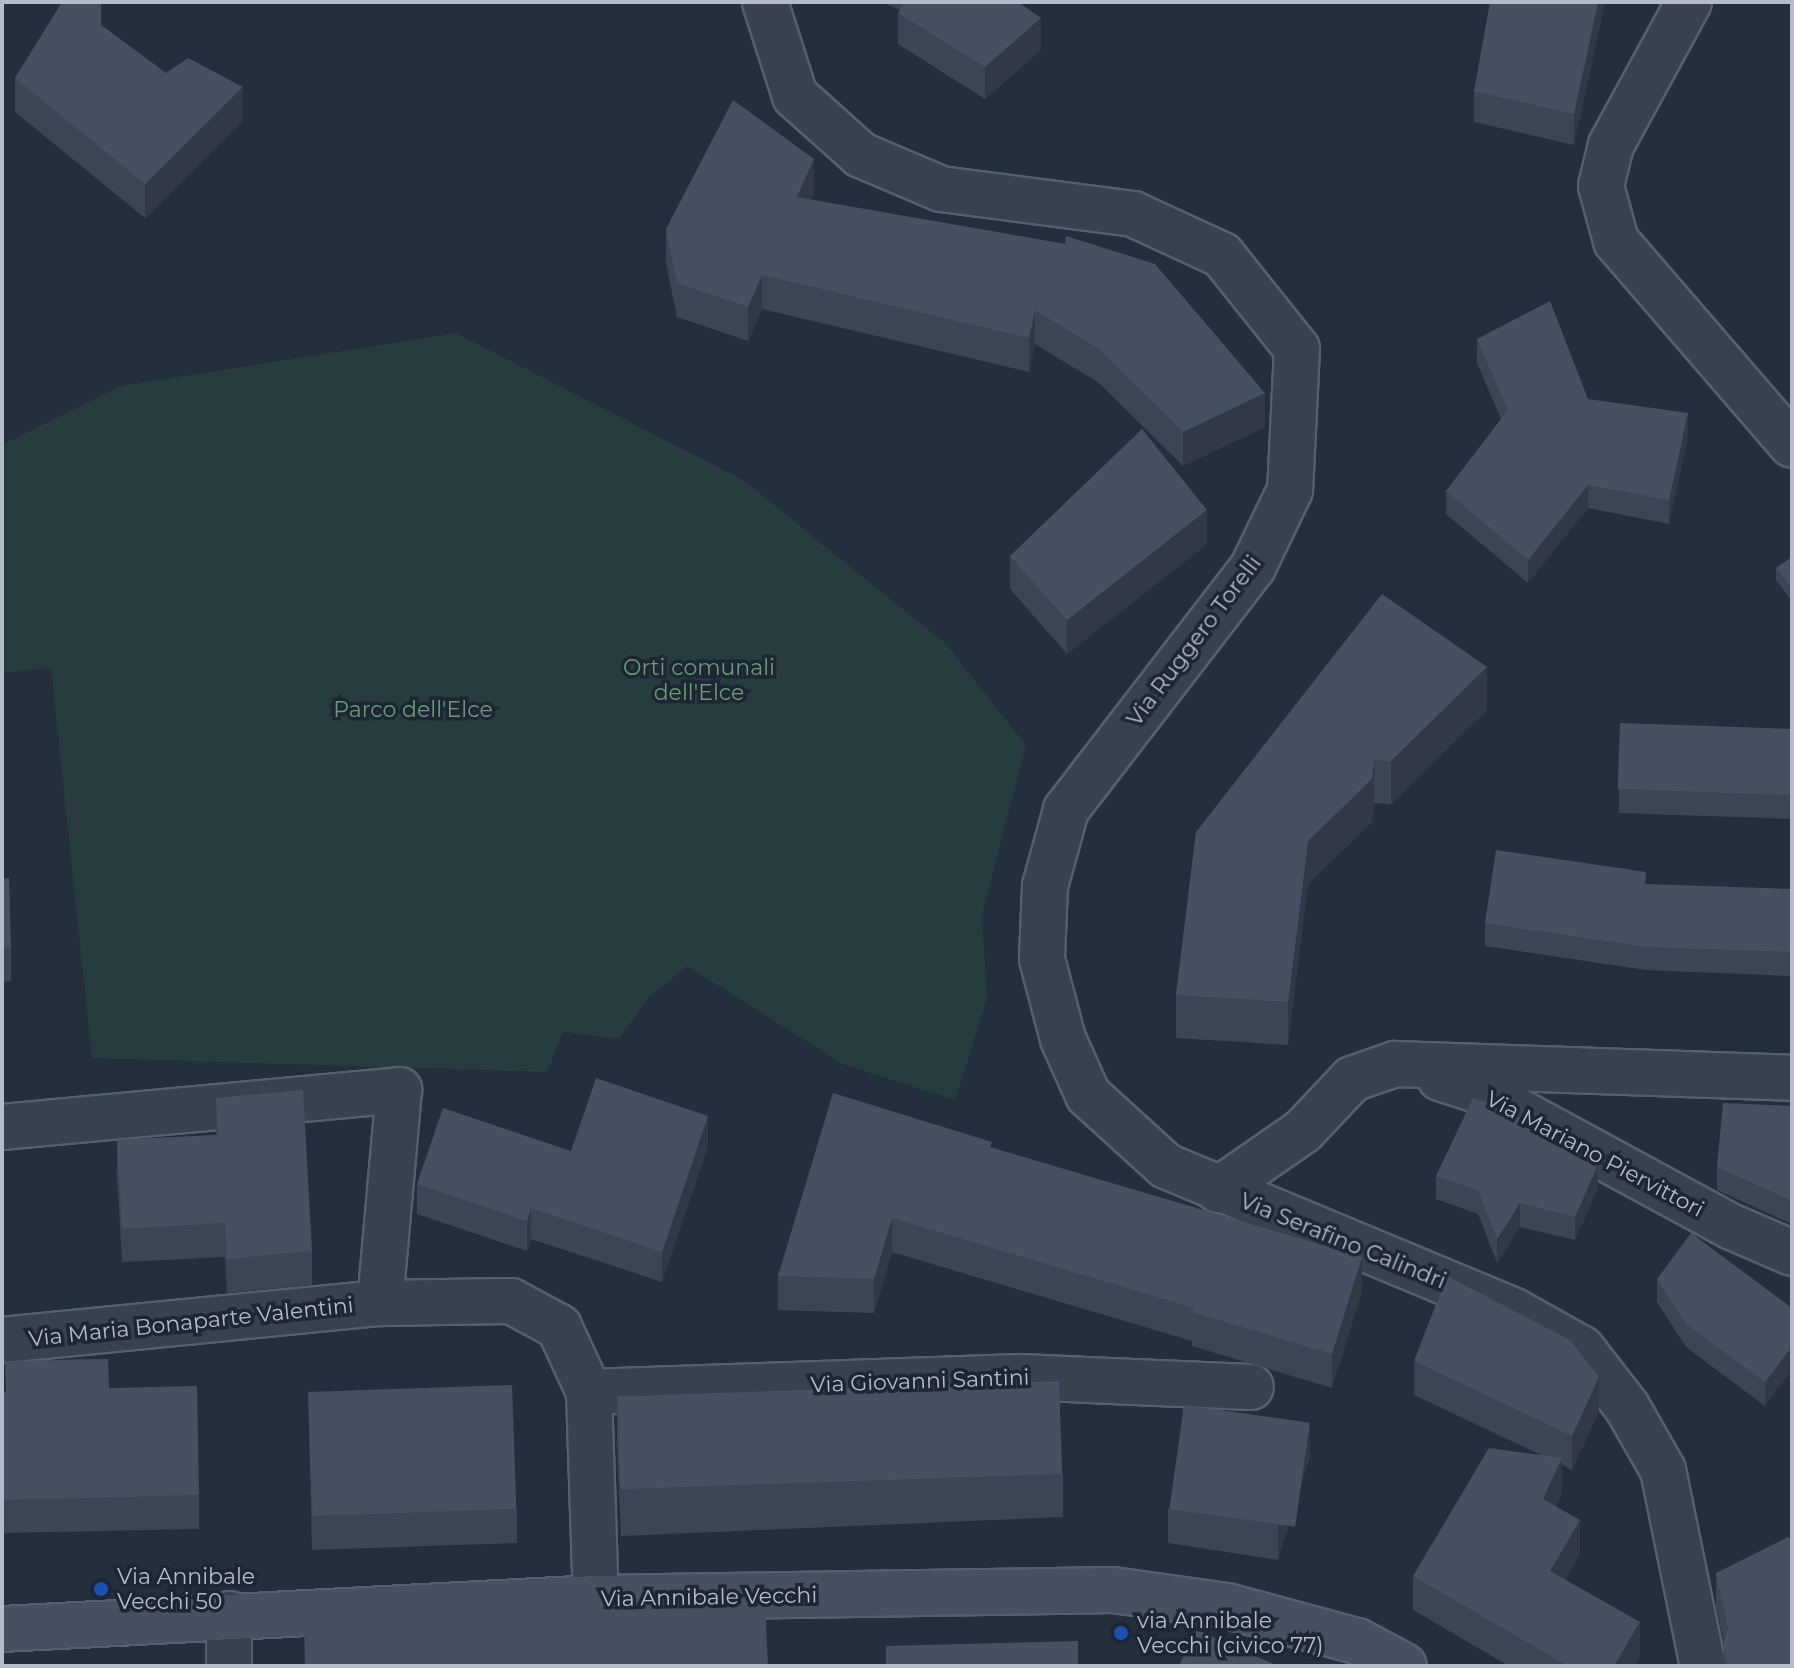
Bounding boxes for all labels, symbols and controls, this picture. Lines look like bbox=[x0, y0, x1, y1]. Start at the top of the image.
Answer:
street label: Via Ruggero Torelli bbox=[1121, 551, 1267, 731]
park label: Orti comunali dell'Elce bbox=[623, 654, 775, 706]
park label: Parco dell'Elce bbox=[333, 697, 493, 723]
street label: Via Mariano Piervittori bbox=[1482, 1085, 1708, 1223]
street label: Via Serafino Calindri bbox=[1236, 1188, 1450, 1294]
street label: Via Maria Bonaparte Valentini bbox=[27, 1292, 355, 1352]
street label: Via Giovanni Santini bbox=[810, 1364, 1030, 1398]
place label: Via Annibale Vecchi 50 bbox=[117, 1563, 255, 1614]
marker: Via Annibale Vecchi 50 bbox=[92, 1580, 110, 1598]
street label: Via Annibale Vecchi bbox=[601, 1582, 817, 1612]
place label: via Annibale Vecchi (civico 77) bbox=[1137, 1607, 1324, 1658]
marker: via Annibale Vecchi (civico 77) bbox=[1112, 1624, 1130, 1642]

